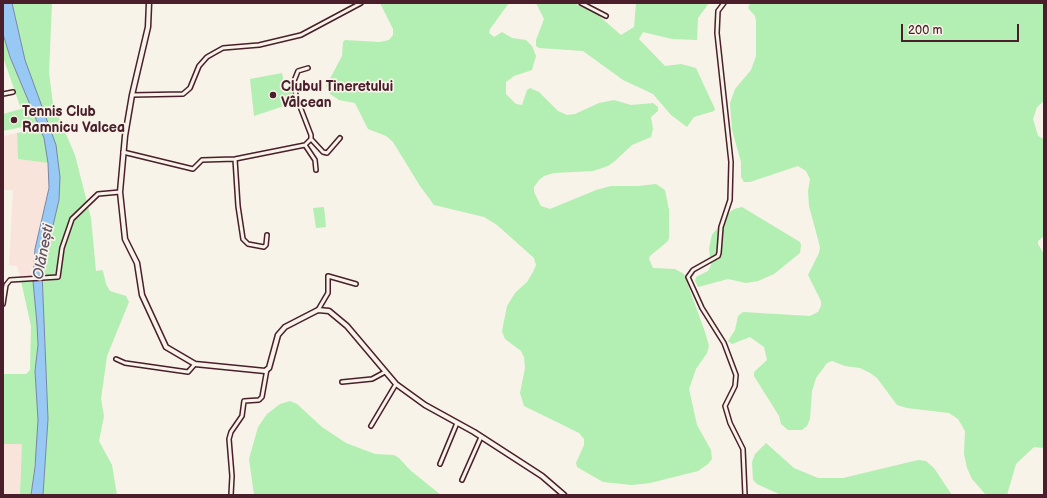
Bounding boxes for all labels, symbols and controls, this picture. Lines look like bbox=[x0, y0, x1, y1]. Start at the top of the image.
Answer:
scale bar bbox=[903, 16, 1021, 42]
text: 200 m bbox=[908, 23, 942, 38]
place label: Clubul Tineretului Vâlcean bbox=[281, 79, 393, 112]
marker: Clubul Tineretului Vâlcean bbox=[268, 90, 278, 100]
place label: Tennis Club Ramnicu Valcea bbox=[22, 104, 125, 136]
marker: Tennis Club Ramnicu Valcea bbox=[9, 115, 19, 125]
water label: Olănești bbox=[30, 223, 58, 281]

